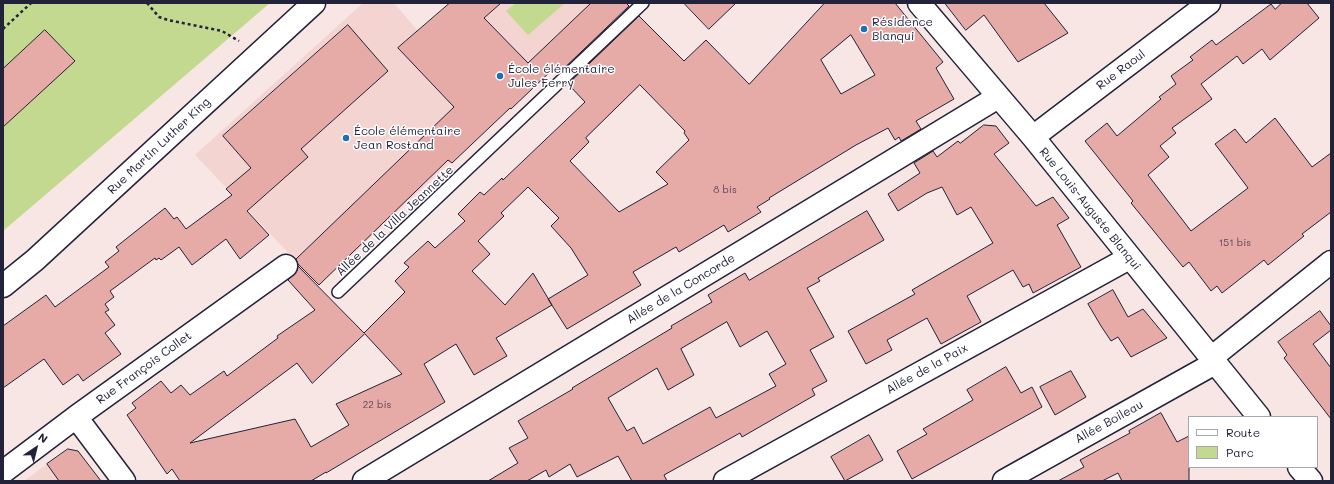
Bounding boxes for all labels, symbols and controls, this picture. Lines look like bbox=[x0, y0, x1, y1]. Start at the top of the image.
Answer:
place label: Résidence Blanqui bbox=[872, 15, 933, 43]
marker: Résidence Blanqui bbox=[859, 24, 869, 34]
street label: Rue Raoul bbox=[1094, 47, 1148, 93]
place label: École élémentaire Jules Ferry bbox=[508, 62, 615, 90]
marker: École élémentaire Jules Ferry bbox=[495, 71, 505, 81]
street label: Rue Martin Luther King bbox=[105, 95, 213, 197]
place label: École élémentaire Jean Rostand bbox=[354, 124, 461, 152]
marker: École élémentaire Jean Rostand bbox=[341, 133, 351, 143]
street label: Rue Louis-Auguste Blanqui bbox=[1036, 145, 1144, 273]
street label: Allée de la Villa Jeannette bbox=[333, 163, 457, 279]
house number: 8 bis bbox=[713, 184, 737, 196]
house number: 151 bis bbox=[1219, 237, 1251, 249]
street label: Allée de la Concorde bbox=[624, 251, 738, 327]
street label: Rue François Collet bbox=[94, 329, 194, 407]
street label: Allée de la Paix bbox=[884, 341, 970, 397]
street label: Allée Boileau bbox=[1072, 397, 1146, 447]
house number: 22 bis bbox=[363, 399, 391, 411]
legend bbox=[1188, 416, 1318, 468]
text: Route bbox=[1226, 424, 1260, 440]
north arrow bbox=[16, 428, 56, 468]
text: N bbox=[35, 429, 51, 446]
text: Parc bbox=[1226, 444, 1254, 460]

